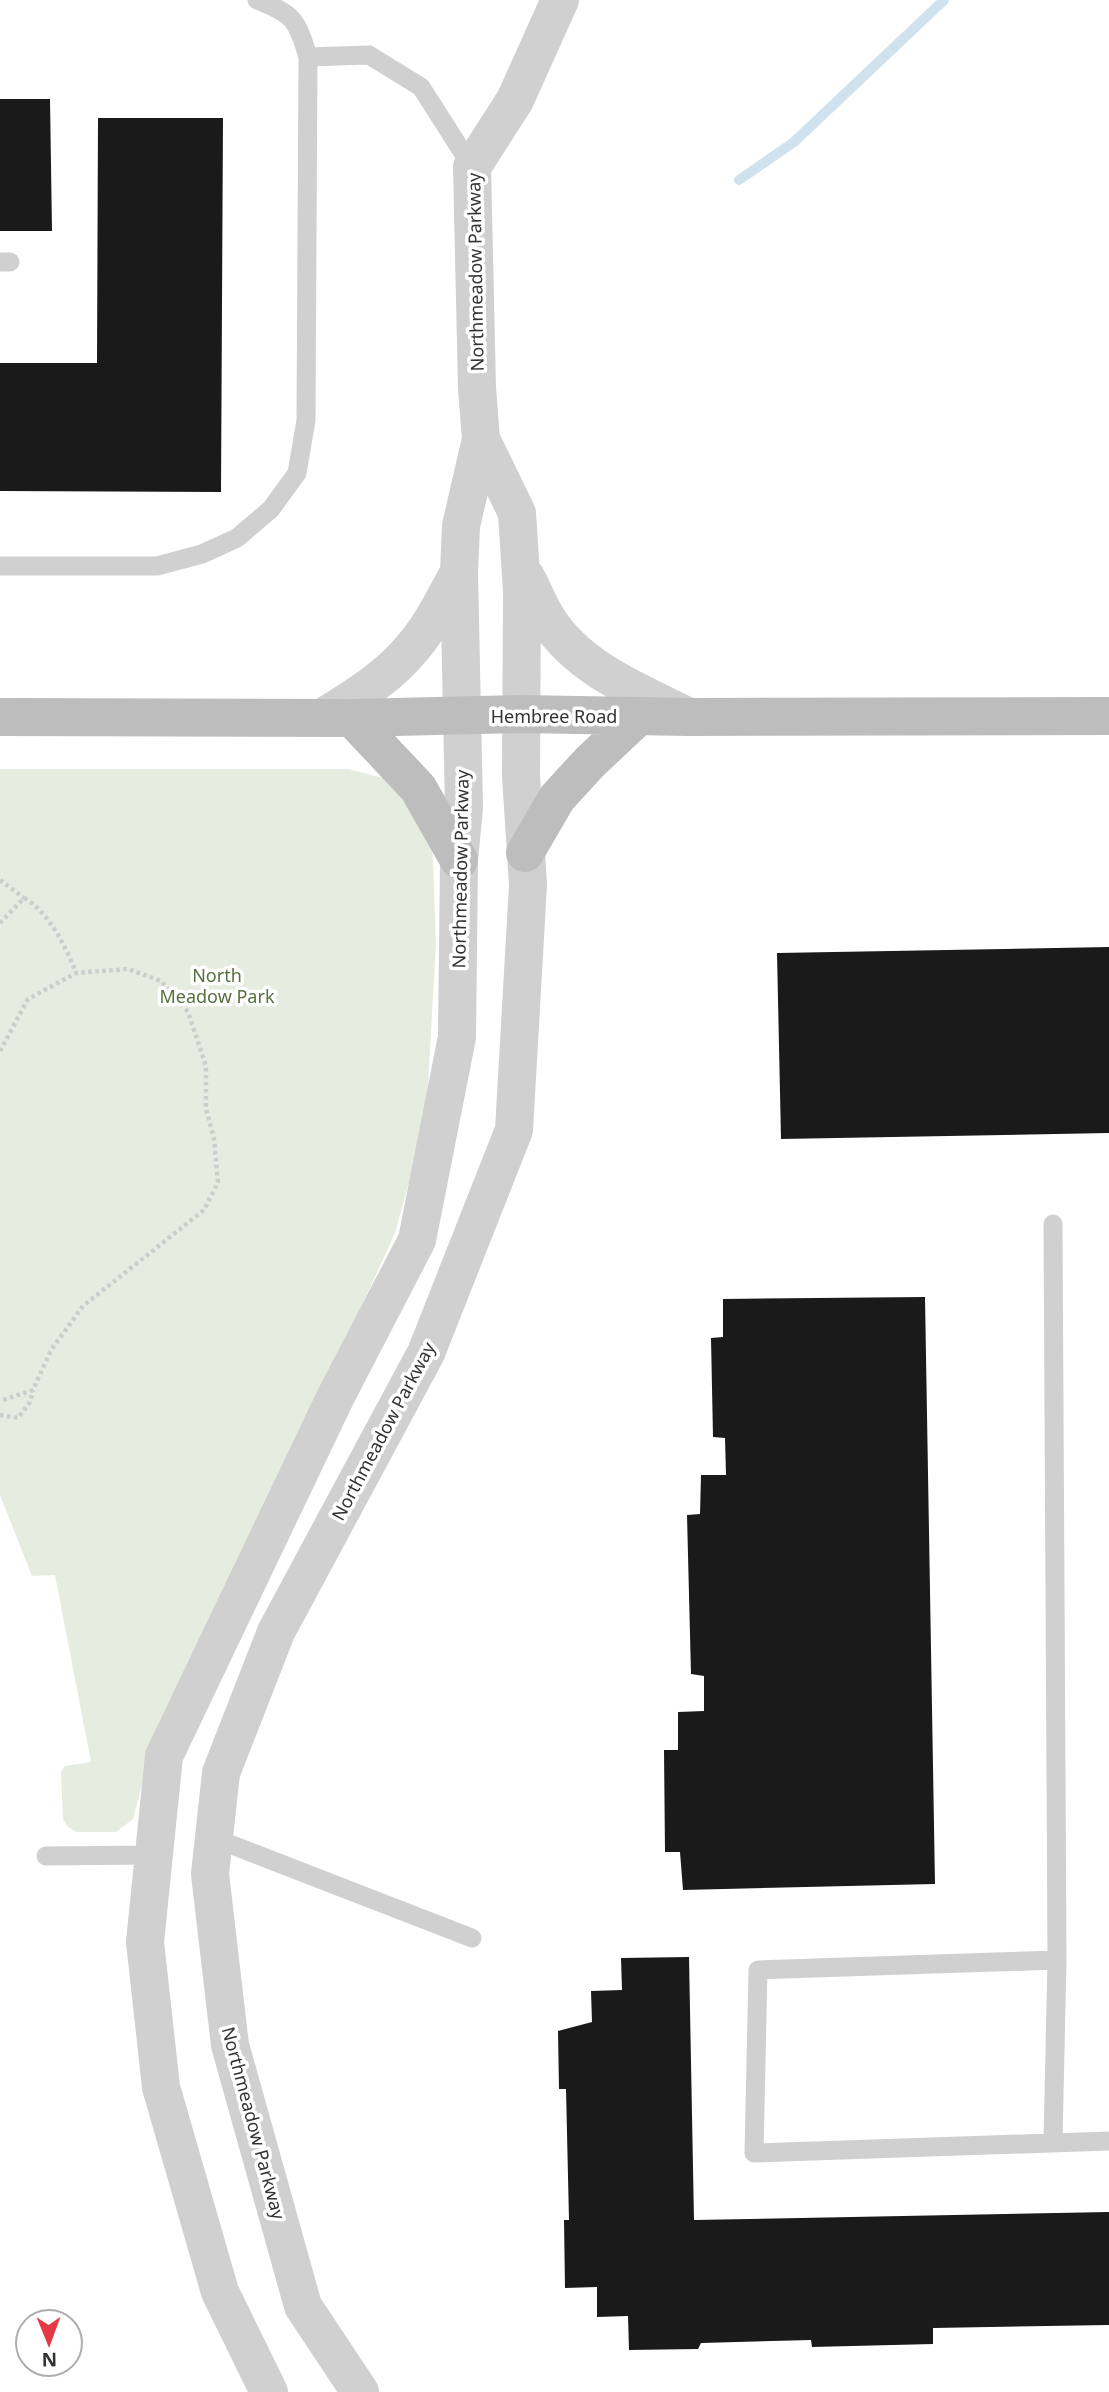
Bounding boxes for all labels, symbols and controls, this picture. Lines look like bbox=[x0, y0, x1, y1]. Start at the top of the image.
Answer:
street label: Northmeadow Parkway bbox=[461, 172, 489, 371]
street label: Hembree Road bbox=[491, 704, 617, 728]
street label: Northmeadow Parkway bbox=[446, 769, 474, 968]
park label: North Meadow Park bbox=[159, 963, 275, 1008]
street label: Northmeadow Parkway bbox=[326, 1337, 441, 1524]
street label: Northmeadow Parkway bbox=[217, 2024, 292, 2223]
north arrow bbox=[14, 2308, 84, 2378]
text: N bbox=[41, 2347, 57, 2373]

